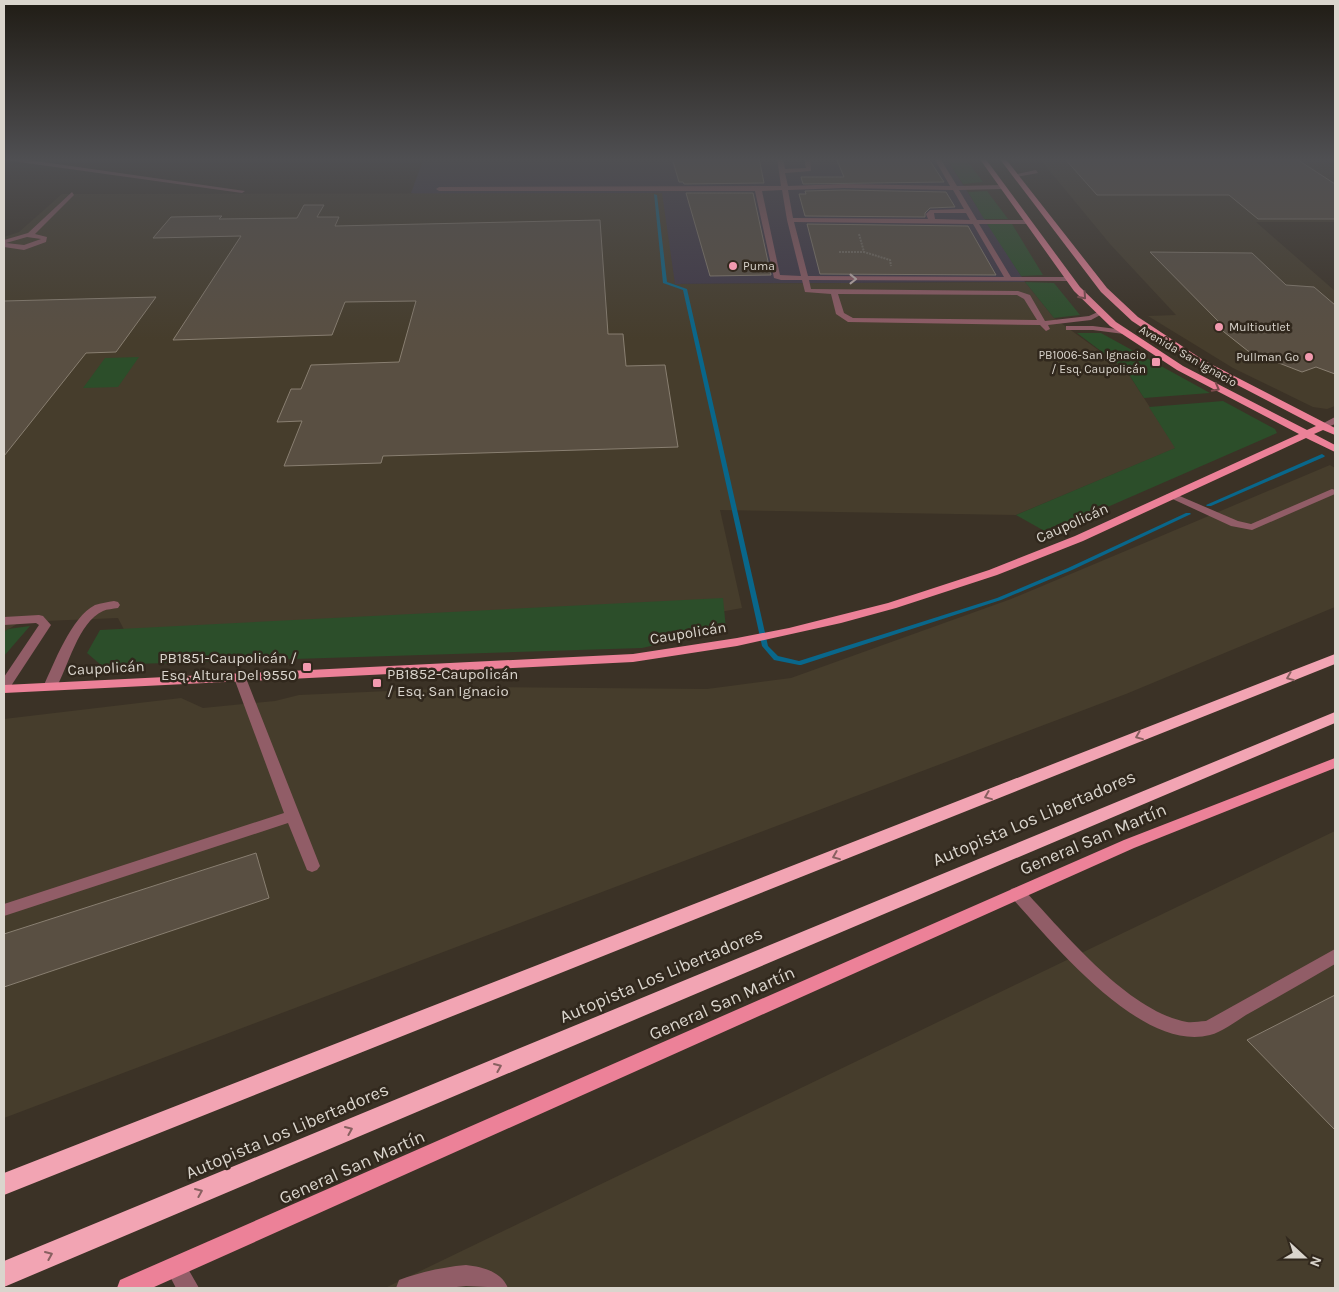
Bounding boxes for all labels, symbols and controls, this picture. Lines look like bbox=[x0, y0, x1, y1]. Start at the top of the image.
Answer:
place label: Puma bbox=[743, 259, 775, 273]
marker: Puma bbox=[727, 260, 739, 272]
one-way arrow bbox=[850, 274, 858, 284]
one-way arrow bbox=[1077, 290, 1086, 299]
place label: Multioutlet bbox=[1229, 320, 1291, 334]
marker: Multioutlet bbox=[1213, 321, 1225, 333]
street label: Avenida San Ignacio bbox=[1137, 322, 1239, 390]
place label: PB1006-San Ignacio / Esq. Caupolicán bbox=[1038, 348, 1146, 376]
place label: Pullman Go bbox=[1236, 350, 1299, 364]
marker: Pullman Go bbox=[1303, 351, 1315, 363]
marker: PB1006-San Ignacio / Esq. Caupolicán bbox=[1150, 356, 1162, 368]
one-way arrow bbox=[1211, 382, 1220, 392]
street label: Caupolicán bbox=[1033, 499, 1111, 547]
street label: Caupolicán bbox=[648, 618, 728, 648]
place label: PB1851-Caupolicán / Esq. Altura Del 9550 bbox=[159, 649, 297, 684]
street label: Caupolicán bbox=[67, 657, 145, 679]
marker: PB1851-Caupolicán / Esq. Altura Del 9550 bbox=[301, 661, 313, 673]
place label: PB1852-Caupolicán / Esq. San Ignacio bbox=[387, 665, 518, 700]
one-way arrow bbox=[1286, 670, 1295, 681]
marker: PB1852-Caupolicán / Esq. San Ignacio bbox=[371, 677, 383, 689]
one-way arrow bbox=[1135, 730, 1144, 741]
street label: Autopista Los Libertadores bbox=[929, 765, 1139, 871]
one-way arrow bbox=[984, 790, 992, 800]
street label: General San Martín bbox=[1016, 798, 1170, 880]
one-way arrow bbox=[833, 850, 841, 860]
street label: Autopista Los Libertadores bbox=[556, 922, 766, 1028]
street label: General San Martín bbox=[646, 961, 798, 1045]
one-way arrow bbox=[494, 1063, 502, 1073]
street label: Autopista Los Libertadores bbox=[182, 1078, 392, 1184]
street label: General San Martín bbox=[276, 1125, 428, 1209]
one-way arrow bbox=[344, 1125, 352, 1135]
one-way arrow bbox=[194, 1188, 203, 1199]
north arrow bbox=[1279, 1232, 1329, 1282]
one-way arrow bbox=[44, 1251, 53, 1261]
text: N bbox=[1306, 1254, 1325, 1269]

